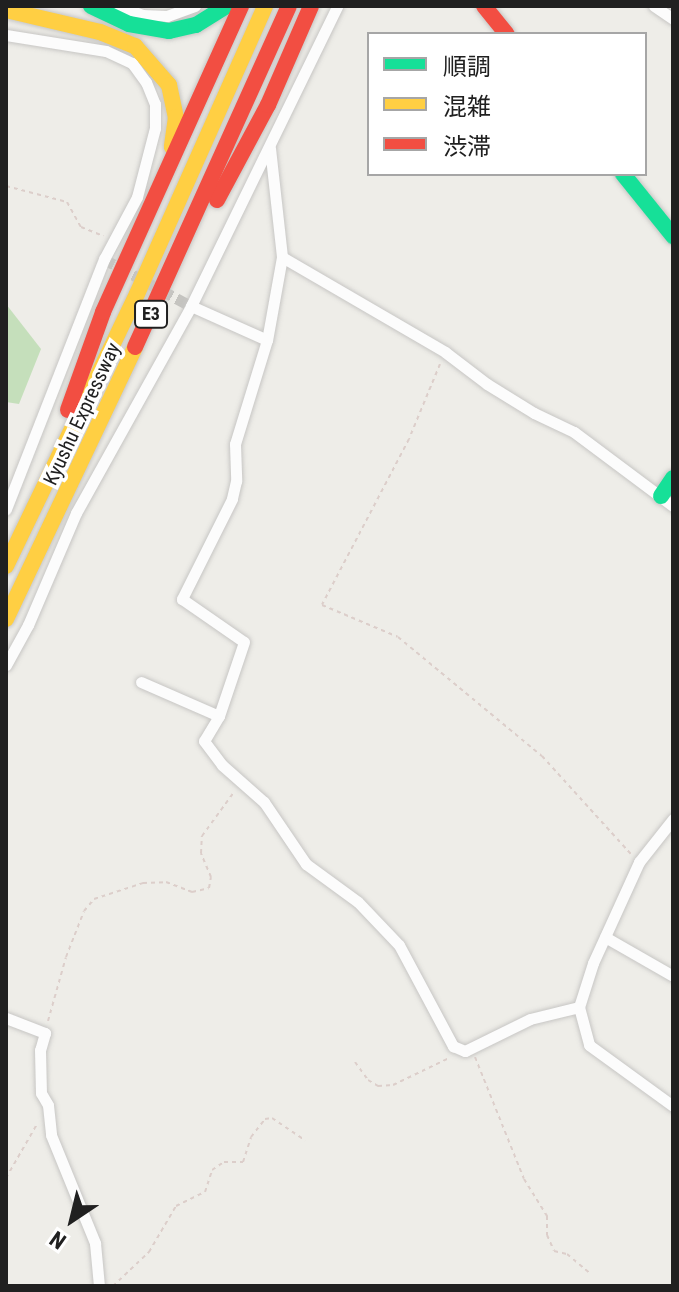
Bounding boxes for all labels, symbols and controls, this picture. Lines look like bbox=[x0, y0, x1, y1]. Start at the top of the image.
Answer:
legend bbox=[367, 32, 647, 176]
text: 順調 bbox=[443, 53, 491, 81]
text: 混雑 bbox=[443, 93, 491, 121]
text: 渋滞 bbox=[443, 133, 491, 161]
road number: E3 bbox=[133, 300, 169, 328]
street label: Kyushu Expressway bbox=[38, 339, 126, 489]
north arrow bbox=[32, 1180, 112, 1260]
text: N bbox=[45, 1226, 71, 1254]

